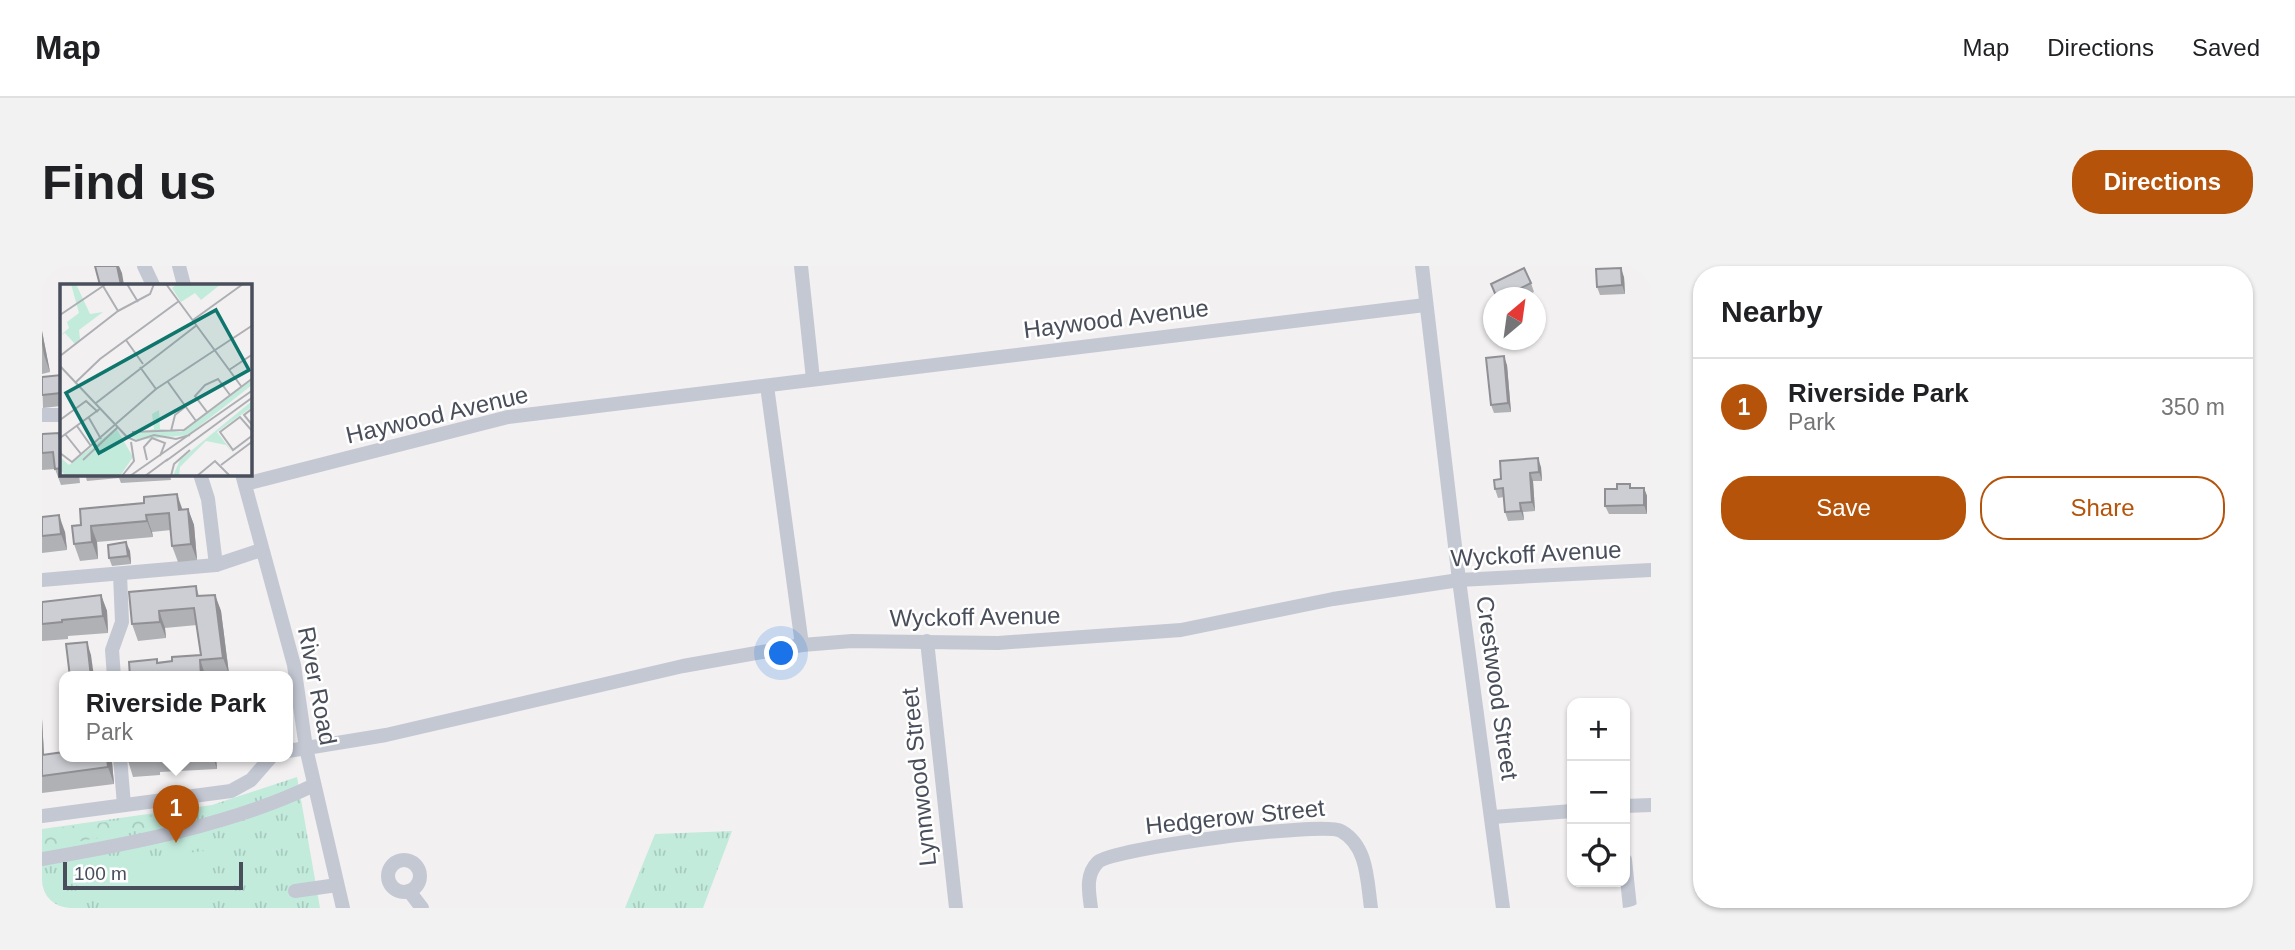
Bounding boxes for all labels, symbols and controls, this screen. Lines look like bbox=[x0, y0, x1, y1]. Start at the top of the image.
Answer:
text: Map bbox=[35, 29, 101, 66]
text: Map bbox=[1963, 34, 2009, 61]
text: Directions bbox=[2047, 34, 2154, 61]
text: Saved bbox=[2192, 34, 2260, 61]
button: Directions bbox=[2072, 150, 2253, 214]
text: Find us bbox=[42, 155, 216, 209]
inset map bbox=[60, 284, 252, 476]
north arrow bbox=[1483, 287, 1546, 350]
street label: Haywood Avenue bbox=[1022, 294, 1210, 343]
text: Nearby bbox=[1721, 295, 1823, 328]
text: Riverside Park bbox=[1788, 378, 1969, 408]
street label: Haywood Avenue bbox=[343, 380, 531, 449]
text: 1 bbox=[1738, 394, 1750, 420]
text: 350 m bbox=[2161, 394, 2225, 420]
text: Park bbox=[1788, 409, 1835, 435]
button: Save bbox=[1721, 476, 1966, 540]
button: Share bbox=[1980, 476, 2225, 540]
street label: Wyckoff Avenue bbox=[1450, 536, 1622, 571]
street label: Crestwood Street bbox=[1471, 594, 1524, 782]
street label: Wyckoff Avenue bbox=[889, 602, 1061, 631]
street label: River Road bbox=[293, 624, 342, 747]
your location bbox=[764, 636, 798, 670]
popup bbox=[59, 671, 293, 762]
street label: Lynnwood Street bbox=[896, 686, 941, 868]
text: Riverside Park bbox=[86, 688, 266, 718]
map controls bbox=[1567, 698, 1630, 887]
button: + bbox=[1567, 698, 1630, 761]
text: Park bbox=[86, 719, 133, 745]
button: − bbox=[1567, 761, 1630, 824]
pin: 1 bbox=[153, 785, 199, 843]
street label: Hedgerow Street bbox=[1144, 794, 1326, 839]
button: locate bbox=[1567, 824, 1630, 887]
scale bar bbox=[63, 859, 243, 891]
text: 100 m bbox=[74, 863, 127, 884]

